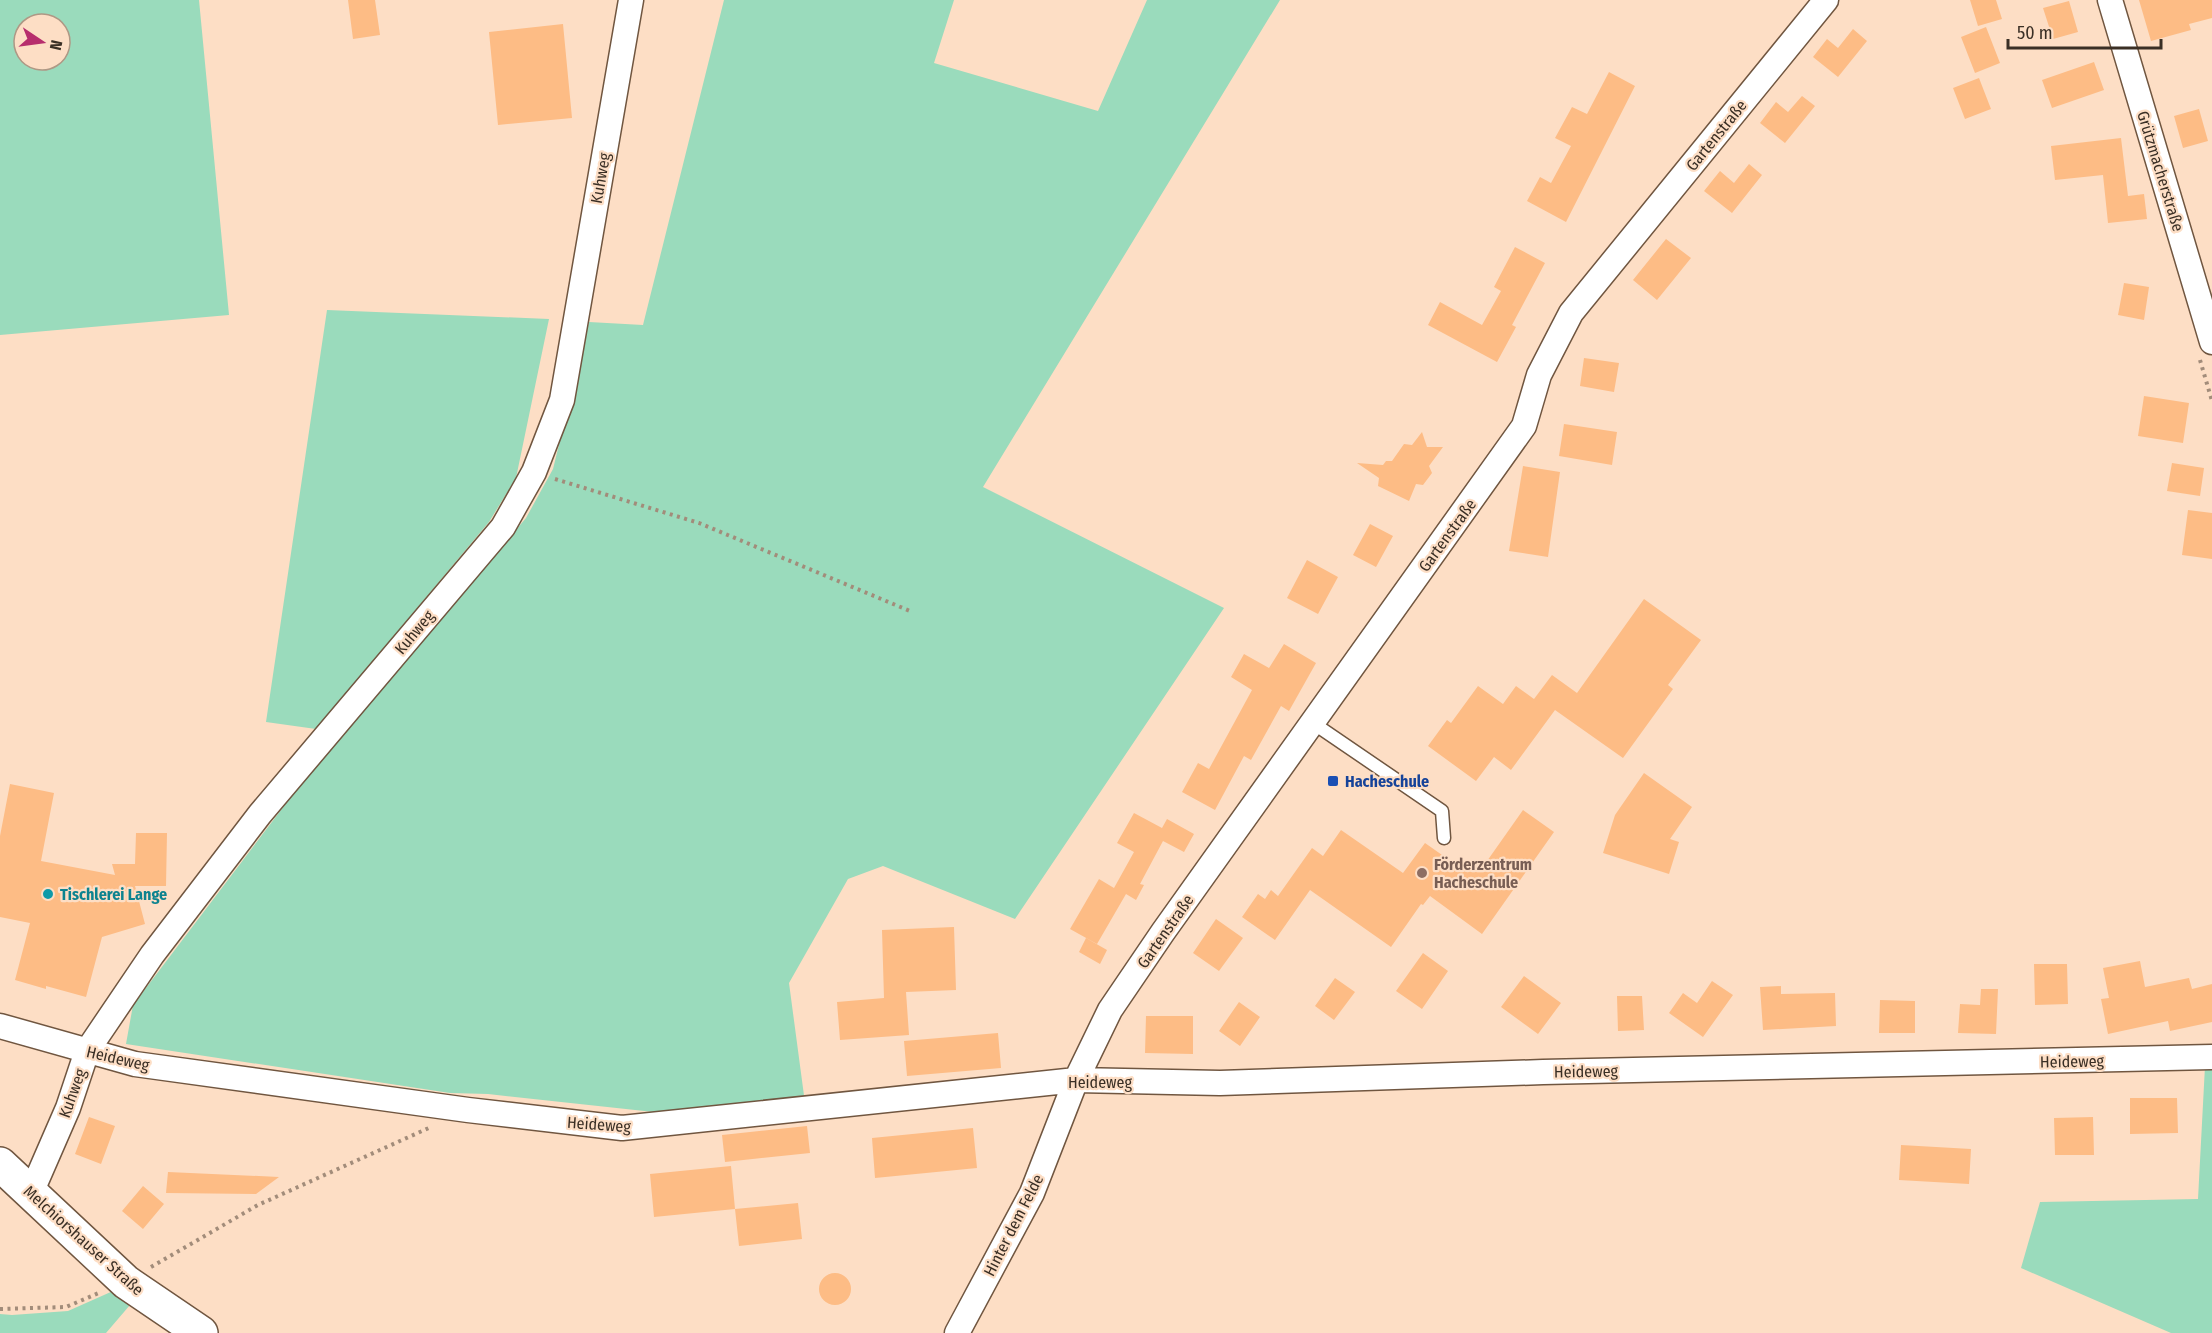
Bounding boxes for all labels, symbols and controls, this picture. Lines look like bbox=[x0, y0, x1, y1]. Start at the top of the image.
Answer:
north arrow bbox=[12, 12, 72, 72]
scale bar bbox=[2008, 12, 2161, 50]
text: 50 m bbox=[2017, 22, 2053, 44]
text: N bbox=[46, 38, 66, 52]
street label: Gartenstraße bbox=[1682, 96, 1751, 174]
street label: Grützmacherstraße bbox=[2133, 109, 2188, 234]
street label: Kuhweg bbox=[587, 151, 614, 205]
street label: Gartenstraße bbox=[1415, 495, 1480, 575]
street label: Kuhweg bbox=[391, 606, 438, 658]
place label: Hacheschule bbox=[1345, 772, 1429, 791]
marker: Hacheschule bbox=[1326, 774, 1340, 788]
place label: Förderzentrum Hacheschule bbox=[1434, 855, 1532, 892]
marker: Förderzentrum Hacheschule bbox=[1415, 866, 1429, 880]
place label: Tischlerei Lange bbox=[60, 885, 167, 904]
marker: Tischlerei Lange bbox=[41, 887, 55, 901]
street label: Gartenstraße bbox=[1133, 891, 1198, 972]
street label: Heideweg bbox=[85, 1042, 152, 1075]
street label: Heideweg bbox=[2040, 1051, 2105, 1072]
street label: Heideweg bbox=[1554, 1061, 1619, 1082]
street label: Kuhweg bbox=[55, 1066, 90, 1120]
street label: Heideweg bbox=[1068, 1073, 1132, 1092]
street label: Heideweg bbox=[566, 1113, 632, 1136]
street label: Hinter dem Felde bbox=[980, 1171, 1047, 1279]
street label: Melchiorshauser Straße bbox=[20, 1182, 148, 1299]

